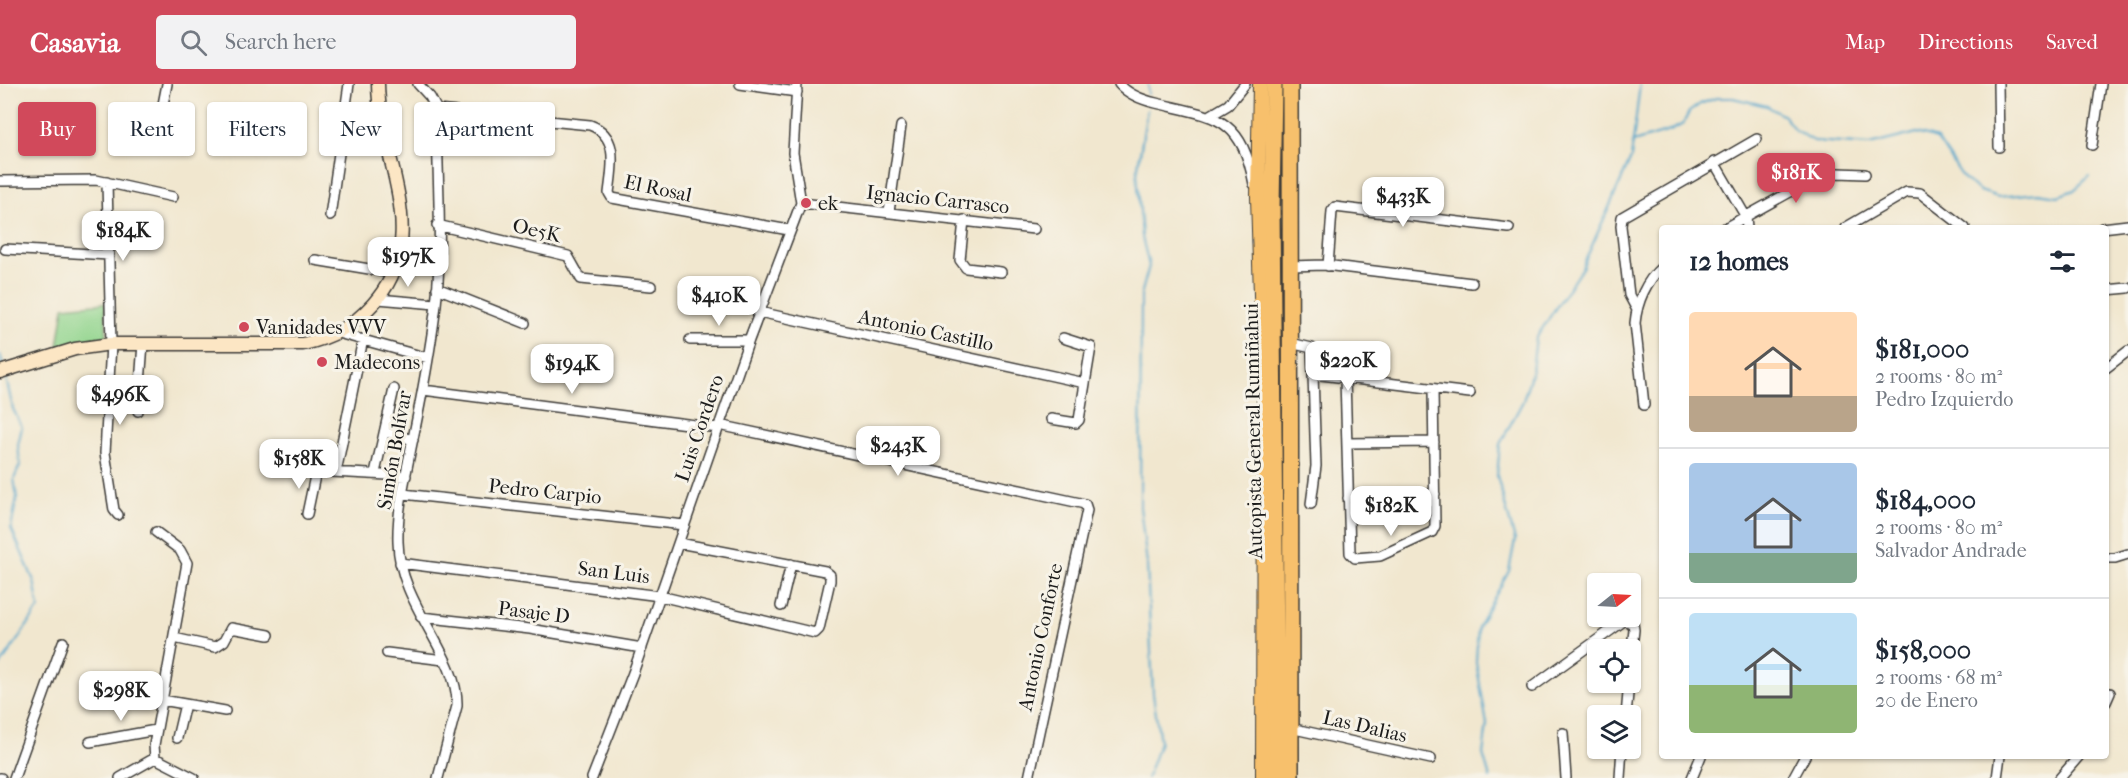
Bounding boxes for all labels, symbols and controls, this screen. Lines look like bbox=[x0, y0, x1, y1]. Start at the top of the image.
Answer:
search box bbox=[156, 15, 576, 69]
text: Casavia bbox=[30, 26, 120, 59]
icon: search bbox=[177, 26, 210, 59]
text: Search here bbox=[225, 29, 336, 55]
text: Map bbox=[1845, 30, 1885, 54]
text: Directions bbox=[1918, 30, 2013, 54]
text: Saved bbox=[2046, 30, 2098, 54]
chip: Buy bbox=[18, 102, 96, 156]
chip: Rent bbox=[108, 102, 195, 156]
chip: Filters bbox=[207, 102, 307, 156]
chip: New bbox=[319, 102, 402, 156]
chip: Apartment bbox=[414, 102, 555, 156]
pin: $181K bbox=[1754, 153, 1838, 204]
text: $181K bbox=[1771, 161, 1821, 184]
street label: El Rosal bbox=[622, 170, 694, 207]
pin: $433K bbox=[1361, 177, 1445, 228]
street label: Ignacio Carrasco bbox=[865, 181, 1011, 218]
text: $433K bbox=[1376, 185, 1430, 208]
place label: ek bbox=[818, 192, 839, 215]
marker: ek bbox=[799, 196, 813, 210]
pin: $184K bbox=[81, 211, 165, 262]
street label: Oe5K bbox=[510, 214, 565, 248]
text: $184K bbox=[96, 219, 150, 242]
pin: $197K bbox=[366, 237, 450, 288]
text: $197K bbox=[382, 245, 434, 268]
icon: filters bbox=[2046, 245, 2079, 278]
text: 12 homes bbox=[1689, 246, 1789, 277]
pin: $410K bbox=[677, 276, 761, 327]
text: $410K bbox=[691, 284, 747, 307]
street label: Autopista General Rumiñahui bbox=[1240, 303, 1267, 560]
street label: Antonio Castillo bbox=[855, 305, 996, 356]
place label: Vanidades VVV bbox=[255, 316, 387, 339]
marker: Vanidades VVV bbox=[237, 320, 251, 334]
text: $181,000 bbox=[1875, 334, 1969, 365]
icon: home bbox=[1737, 336, 1809, 408]
pin: $220K bbox=[1306, 341, 1390, 392]
pin: $194K bbox=[530, 344, 614, 395]
text: $220K bbox=[1319, 349, 1377, 372]
place label: Madecons bbox=[334, 351, 420, 374]
text: $194K bbox=[545, 352, 599, 375]
marker: Madecons bbox=[315, 355, 329, 369]
text: 2 rooms · 80 m² bbox=[1875, 365, 2002, 388]
street label: Luis Cordero bbox=[670, 371, 729, 485]
pin: $496K bbox=[78, 375, 162, 426]
text: $496K bbox=[91, 383, 149, 406]
street label: Simón Bolívar bbox=[373, 388, 416, 511]
text: Pedro Izquierdo bbox=[1875, 388, 2014, 411]
pin: $243K bbox=[856, 426, 940, 477]
text: $243K bbox=[870, 434, 926, 457]
pin: $158K bbox=[257, 439, 341, 490]
text: $158K bbox=[273, 447, 325, 470]
street label: Pedro Carpio bbox=[487, 474, 603, 509]
text: $184,000 bbox=[1875, 485, 1976, 516]
pin: $182K bbox=[1349, 486, 1433, 537]
icon: home bbox=[1737, 487, 1809, 559]
text: $182K bbox=[1364, 494, 1418, 517]
text: 2 rooms · 80 m² bbox=[1875, 516, 2002, 539]
text: Salvador Andrade bbox=[1875, 539, 2027, 562]
street label: San Luis bbox=[577, 557, 651, 588]
street label: Antonio Conforte bbox=[1013, 561, 1067, 714]
north arrow bbox=[1587, 573, 1641, 627]
map controls bbox=[1587, 573, 1641, 759]
street label: Pasaje D bbox=[497, 597, 571, 628]
text: $158,000 bbox=[1875, 635, 1971, 666]
icon: home bbox=[1737, 637, 1809, 709]
button: locate bbox=[1587, 639, 1641, 693]
text: 2 rooms · 68 m² bbox=[1875, 666, 2002, 689]
pin: $298K bbox=[79, 671, 163, 722]
text: $298K bbox=[93, 679, 149, 702]
text: 20 de Enero bbox=[1875, 689, 1978, 712]
button: layers bbox=[1587, 705, 1641, 759]
street label: Las Dalias bbox=[1321, 706, 1409, 747]

